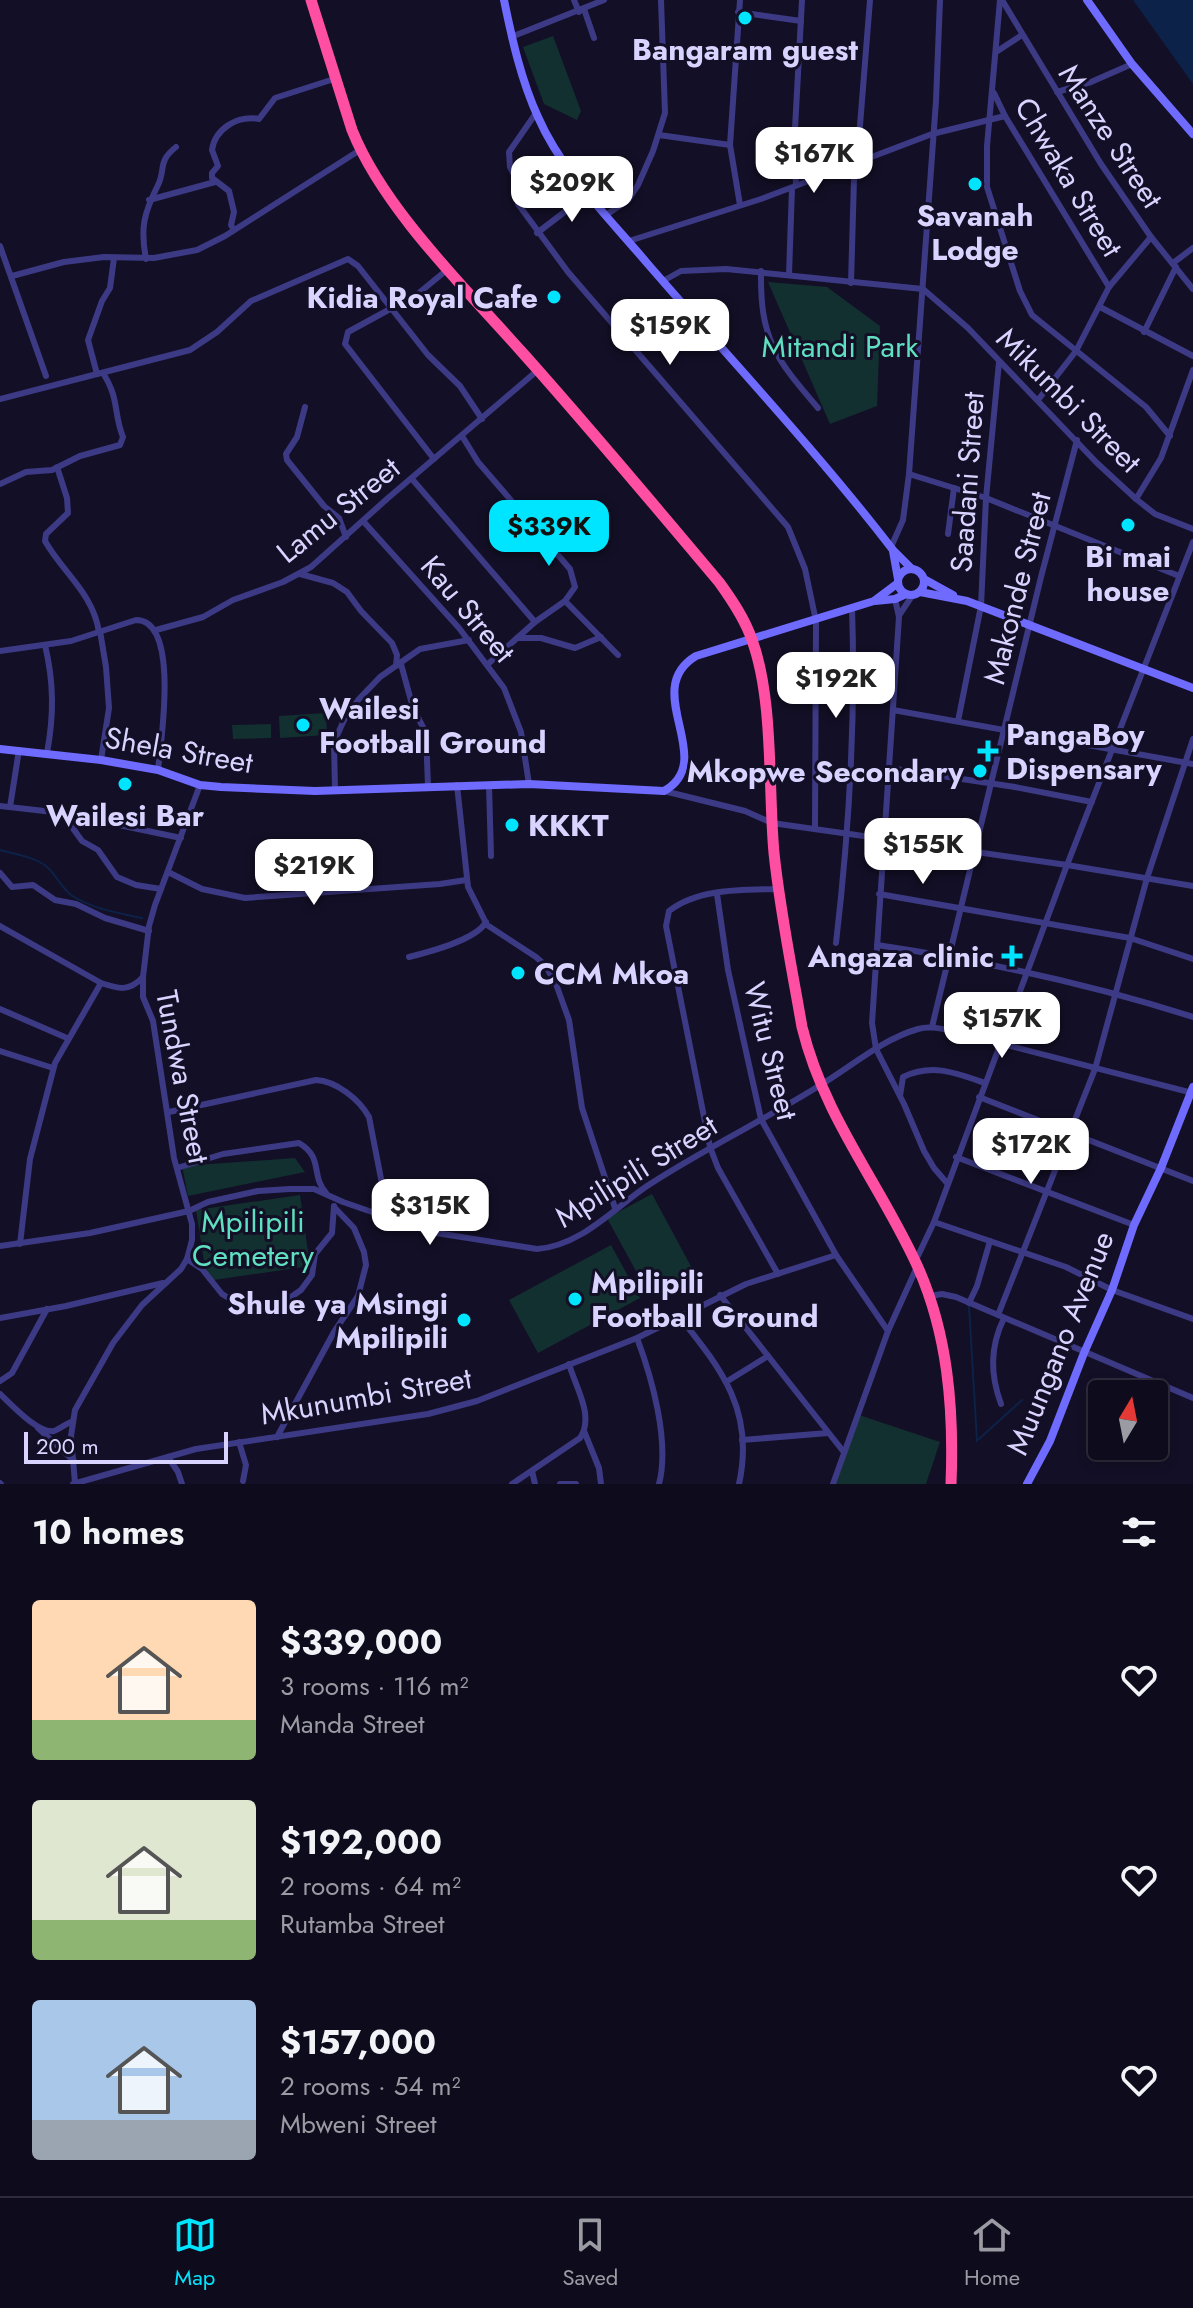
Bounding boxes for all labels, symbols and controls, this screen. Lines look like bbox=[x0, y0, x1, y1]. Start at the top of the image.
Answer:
marker: Bangaram guest bbox=[736, 9, 754, 27]
place label: Bangaram guest bbox=[632, 28, 858, 71]
street label: Manze Street bbox=[1048, 56, 1174, 217]
street label: Chwaka Street bbox=[1004, 89, 1134, 266]
pin: $167K bbox=[758, 127, 870, 195]
text: $167K bbox=[774, 134, 854, 172]
pin: $209K bbox=[516, 156, 628, 224]
text: $209K bbox=[529, 163, 615, 201]
marker: Savanah Lodge bbox=[966, 175, 984, 193]
place label: Savanah Lodge bbox=[916, 194, 1034, 271]
place label: Kidia Royal Cafe bbox=[307, 276, 538, 319]
marker: Kidia Royal Cafe bbox=[545, 288, 563, 306]
pin: $159K bbox=[614, 299, 726, 367]
text: $159K bbox=[629, 306, 711, 344]
street label: Mikumbi Street bbox=[987, 318, 1152, 483]
park label: Mitandi Park bbox=[762, 325, 919, 368]
street label: Saadani Street bbox=[939, 389, 995, 574]
street label: Lamu Street bbox=[267, 446, 410, 573]
street label: Makonde Street bbox=[972, 487, 1062, 689]
pin: $339K bbox=[493, 500, 605, 568]
text: $339K bbox=[507, 507, 591, 545]
marker: Bi mai house bbox=[1119, 516, 1137, 534]
place label: Bi mai house bbox=[1085, 535, 1171, 612]
street label: Kau Street bbox=[410, 546, 526, 672]
pin: $192K bbox=[780, 652, 892, 720]
text: $192K bbox=[795, 659, 877, 697]
place label: Wailesi Football Ground bbox=[319, 687, 547, 764]
place label: PangaBoy Dispensary bbox=[1006, 713, 1162, 790]
street label: Shela Street bbox=[102, 716, 257, 784]
marker: Wailesi Football Ground bbox=[294, 716, 312, 734]
marker: PangaBoy Dispensary bbox=[977, 740, 999, 762]
place label: Mkopwe Secondary bbox=[687, 750, 964, 793]
marker: Mkopwe Secondary bbox=[971, 762, 989, 780]
marker: Wailesi Bar bbox=[116, 775, 134, 793]
place label: Wailesi Bar bbox=[46, 794, 205, 837]
place label: KKKT bbox=[528, 804, 609, 847]
marker: KKKT bbox=[503, 816, 521, 834]
pin: $155K bbox=[867, 818, 979, 886]
text: $155K bbox=[882, 825, 964, 863]
pin: $219K bbox=[258, 839, 370, 907]
text: $219K bbox=[273, 846, 355, 884]
place label: Angaza clinic bbox=[807, 935, 994, 978]
marker: Angaza clinic bbox=[1001, 945, 1023, 967]
place label: CCM Mkoa bbox=[534, 952, 689, 995]
marker: CCM Mkoa bbox=[509, 964, 527, 982]
street label: Witu Street bbox=[733, 977, 809, 1125]
street label: Tundwa Street bbox=[145, 987, 221, 1168]
pin: $157K bbox=[946, 992, 1058, 1060]
text: $157K bbox=[962, 999, 1042, 1037]
street label: Mpilipili Street bbox=[547, 1104, 726, 1238]
pin: $172K bbox=[975, 1118, 1087, 1186]
text: $172K bbox=[991, 1125, 1071, 1163]
pin: $315K bbox=[374, 1179, 486, 1247]
text: $315K bbox=[390, 1186, 470, 1224]
park label: Mpilipili Cemetery bbox=[192, 1200, 315, 1277]
street label: Muungano Avenue bbox=[996, 1225, 1124, 1461]
place label: Mpilipili Football Ground bbox=[591, 1261, 819, 1338]
place label: Shule ya Msingi Mpilipili bbox=[227, 1282, 448, 1359]
marker: Mpilipili Football Ground bbox=[566, 1290, 584, 1308]
marker: Shule ya Msingi Mpilipili bbox=[455, 1311, 473, 1329]
street label: Mkunumbi Street bbox=[257, 1356, 476, 1436]
north arrow bbox=[1088, 1380, 1168, 1460]
map controls bbox=[1088, 1380, 1168, 1460]
scale bar bbox=[24, 1428, 228, 1464]
text: 200 m bbox=[36, 1430, 99, 1462]
text: 10 homes bbox=[32, 1508, 184, 1557]
icon: filters bbox=[1117, 1510, 1161, 1554]
text: $339,000 bbox=[280, 1618, 442, 1667]
icon: home bbox=[96, 1632, 192, 1728]
icon: heart bbox=[1117, 1658, 1161, 1702]
text: 3 rooms · 116 m² bbox=[280, 1667, 469, 1705]
text: Manda Street bbox=[280, 1705, 424, 1743]
text: $192,000 bbox=[280, 1818, 442, 1867]
icon: home bbox=[96, 1832, 192, 1928]
icon: heart bbox=[1117, 1858, 1161, 1902]
text: 2 rooms · 64 m² bbox=[280, 1867, 461, 1905]
text: Rutamba Street bbox=[280, 1905, 444, 1943]
text: $157,000 bbox=[280, 2018, 436, 2067]
icon: home bbox=[96, 2032, 192, 2128]
icon: heart bbox=[1117, 2058, 1161, 2102]
text: 2 rooms · 54 m² bbox=[280, 2067, 461, 2105]
text: Mbweni Street bbox=[280, 2105, 436, 2143]
tab: Map bbox=[173, 2213, 217, 2293]
tab: Saved bbox=[563, 2213, 618, 2293]
tab: Home bbox=[964, 2213, 1020, 2293]

